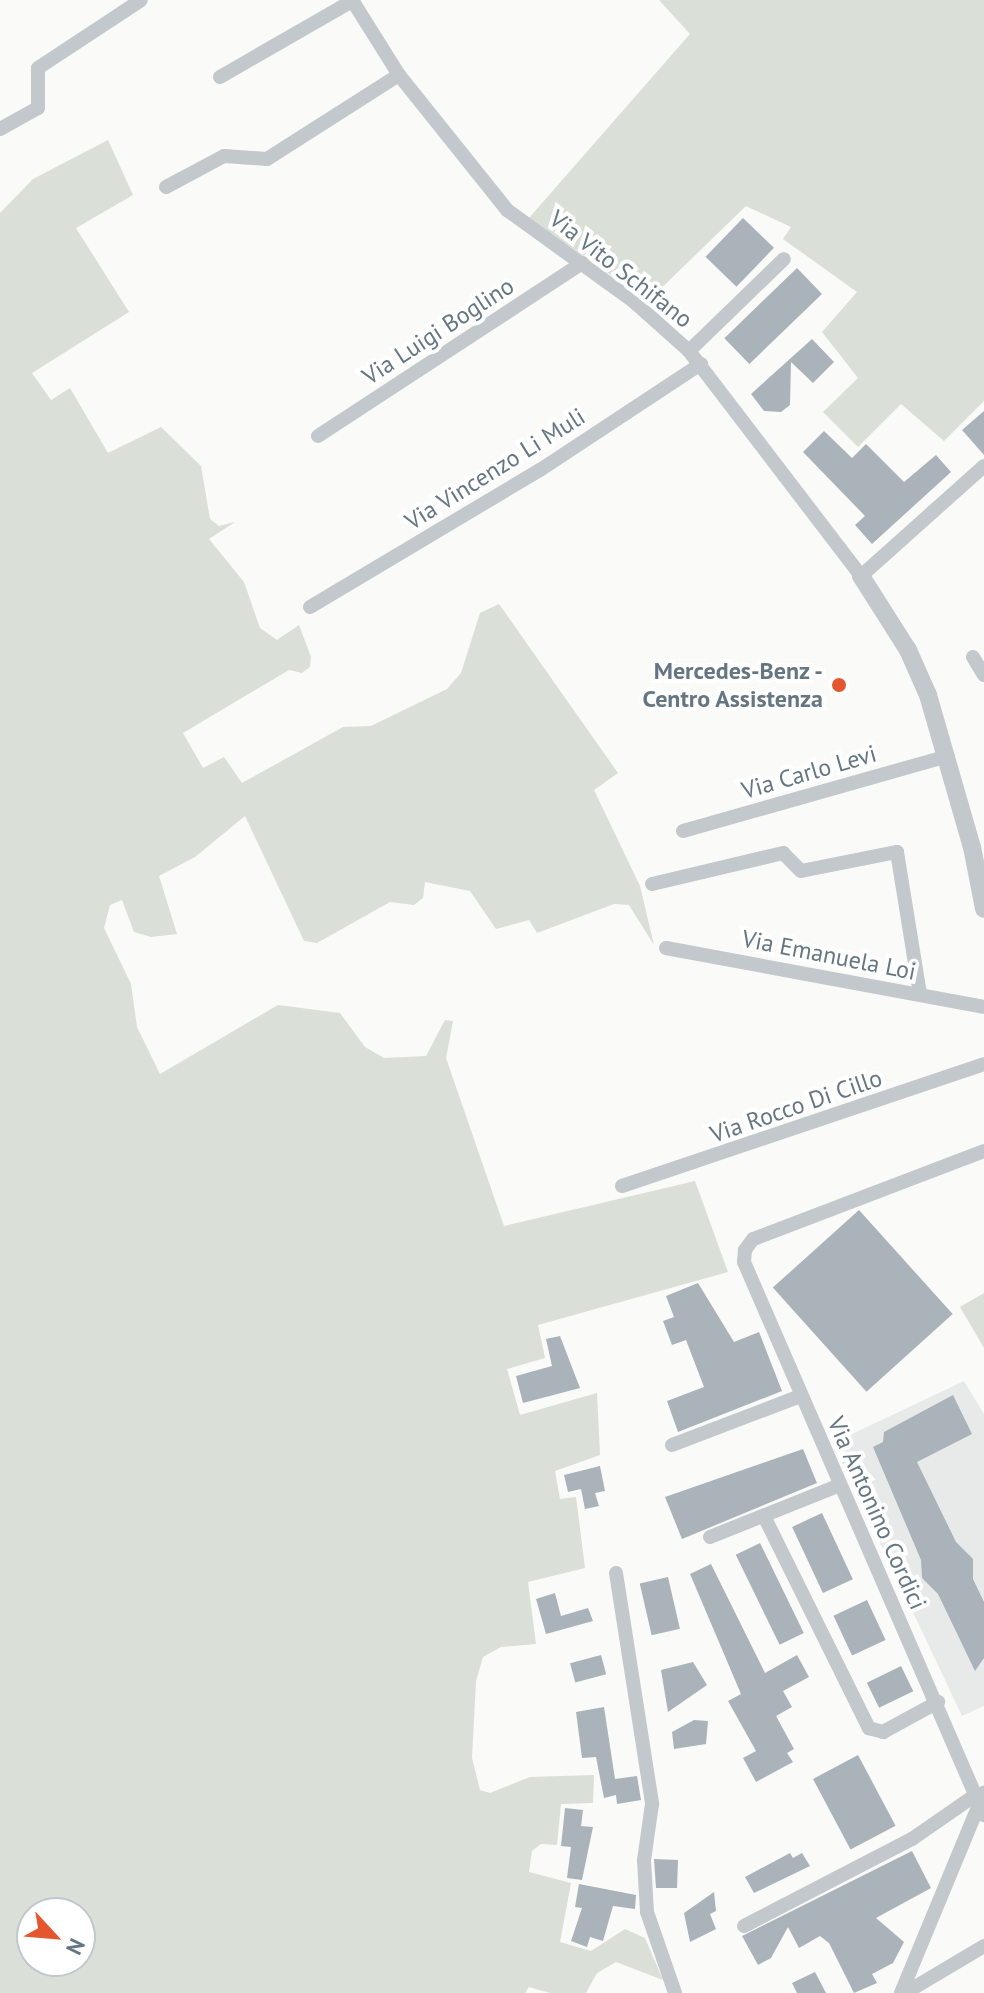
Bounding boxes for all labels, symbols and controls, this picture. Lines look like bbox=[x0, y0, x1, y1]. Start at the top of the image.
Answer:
street label: Via Vito Schifano bbox=[543, 204, 699, 334]
street label: Via Luigi Boglino bbox=[357, 271, 519, 391]
street label: Via Vincenzo Li Muli bbox=[399, 402, 591, 536]
place label: Mercedes-Benz - Centro Assistenza bbox=[642, 657, 823, 713]
marker: Mercedes-Benz - Centro Assistenza bbox=[830, 676, 848, 694]
street label: Via Carlo Levi bbox=[738, 739, 880, 805]
street label: Via Emanuela Loi bbox=[740, 924, 918, 986]
street label: Via Rocco Di Cillo bbox=[706, 1063, 886, 1149]
street label: Via Antonino Cordici bbox=[821, 1412, 933, 1614]
north arrow bbox=[16, 1897, 96, 1977]
text: N bbox=[60, 1934, 92, 1959]

